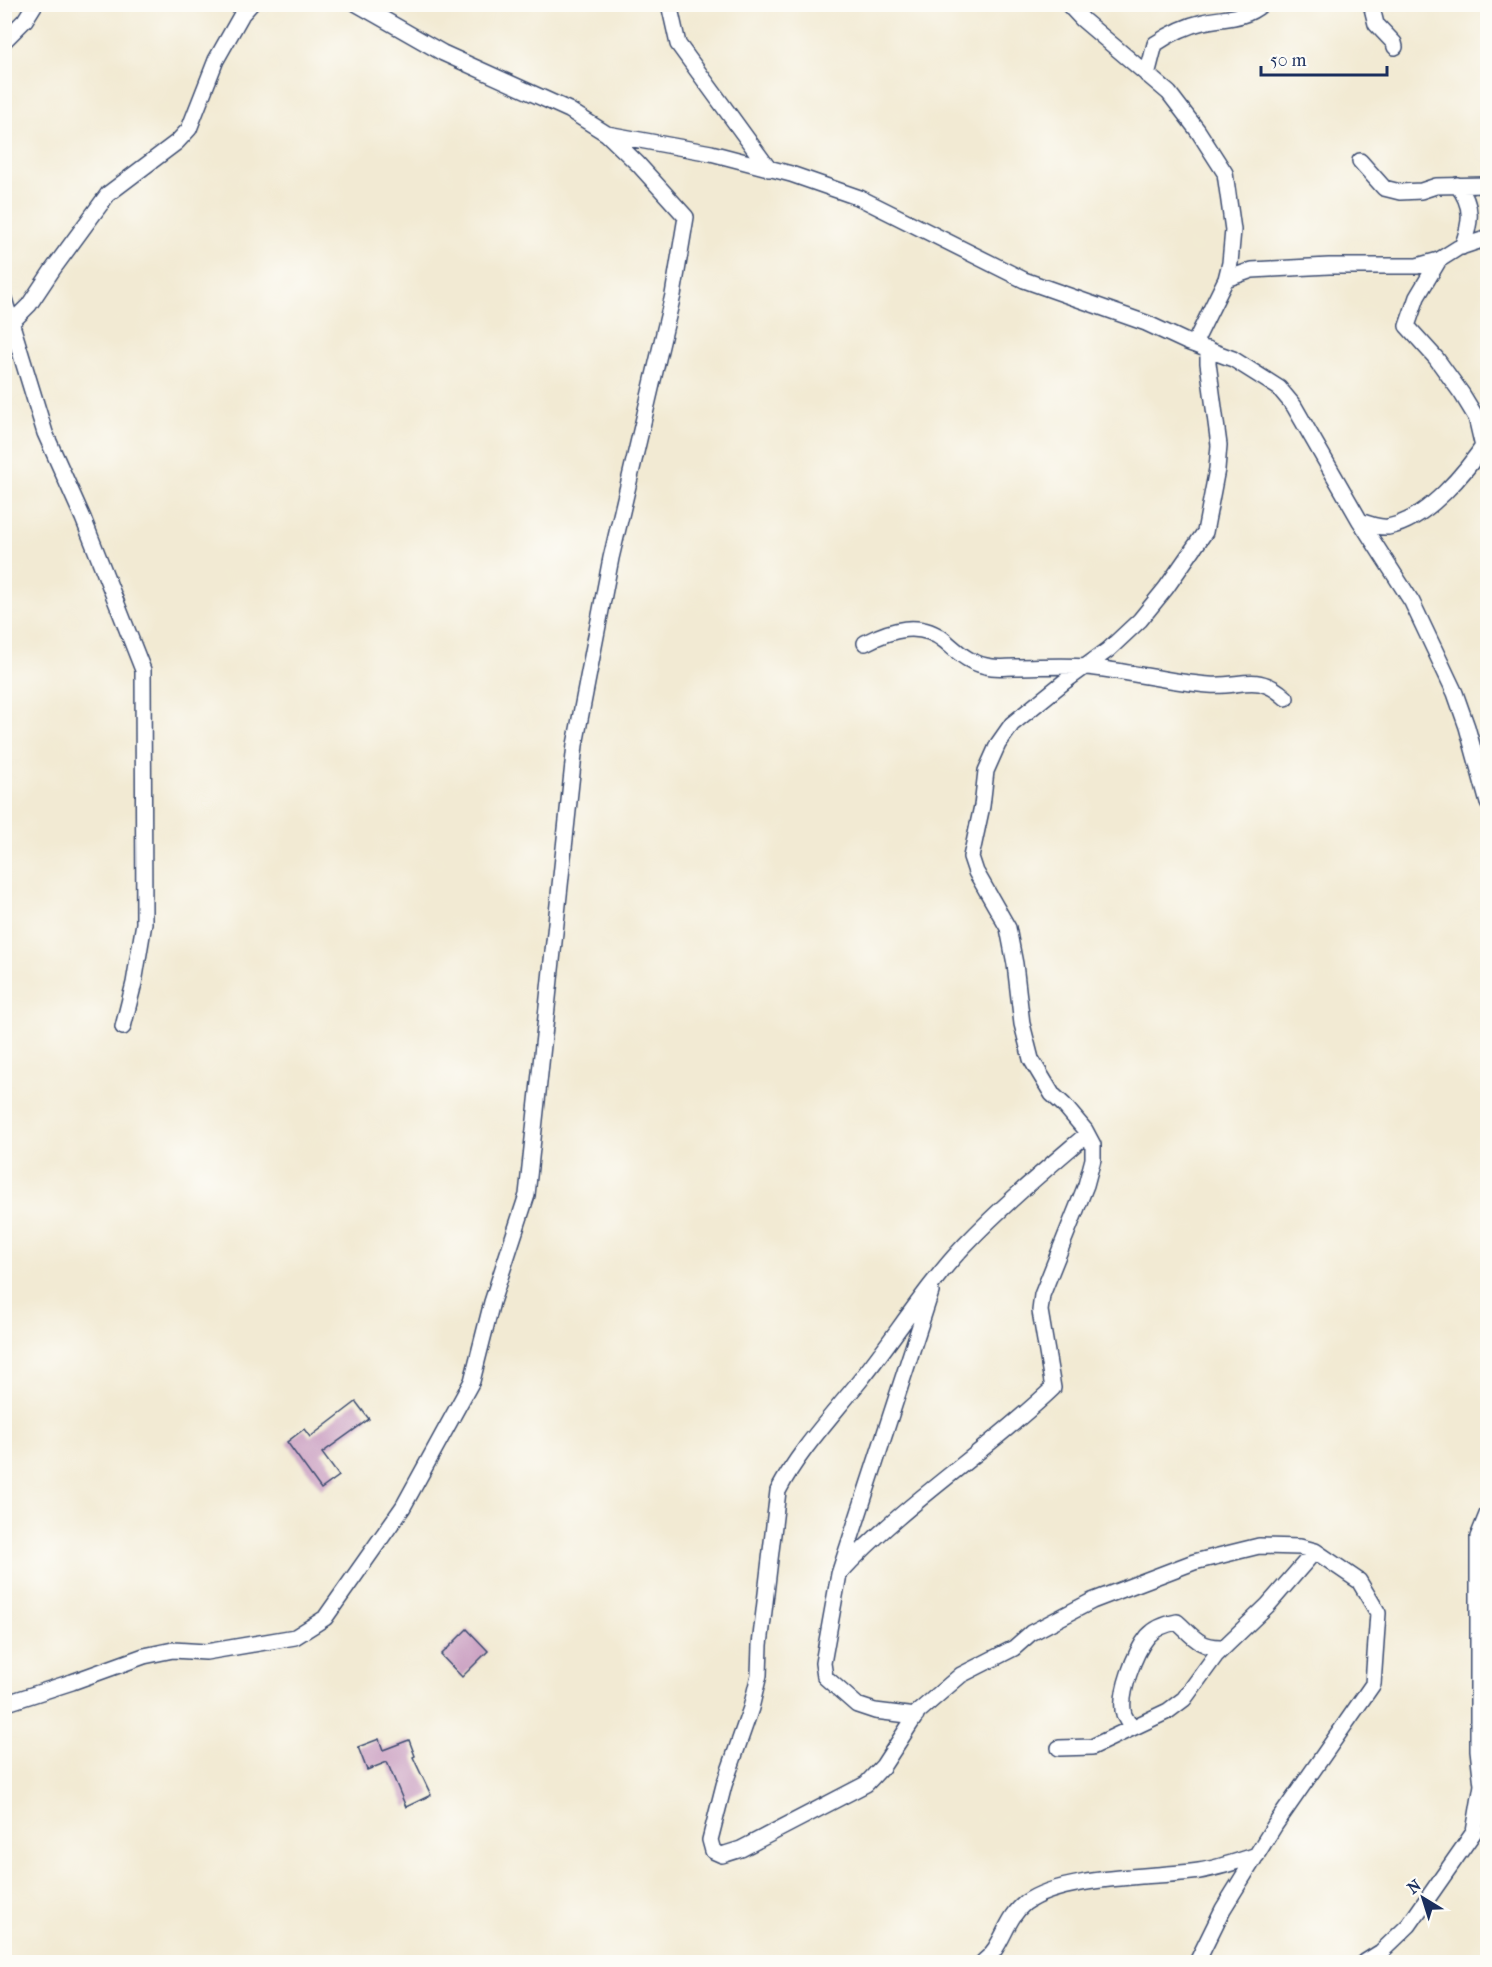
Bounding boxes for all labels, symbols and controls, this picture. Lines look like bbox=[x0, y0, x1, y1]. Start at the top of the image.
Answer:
scale bar bbox=[1261, 39, 1387, 77]
text: 50 m bbox=[1270, 50, 1307, 71]
north arrow bbox=[1393, 1868, 1453, 1928]
text: N bbox=[1403, 1875, 1425, 1898]

